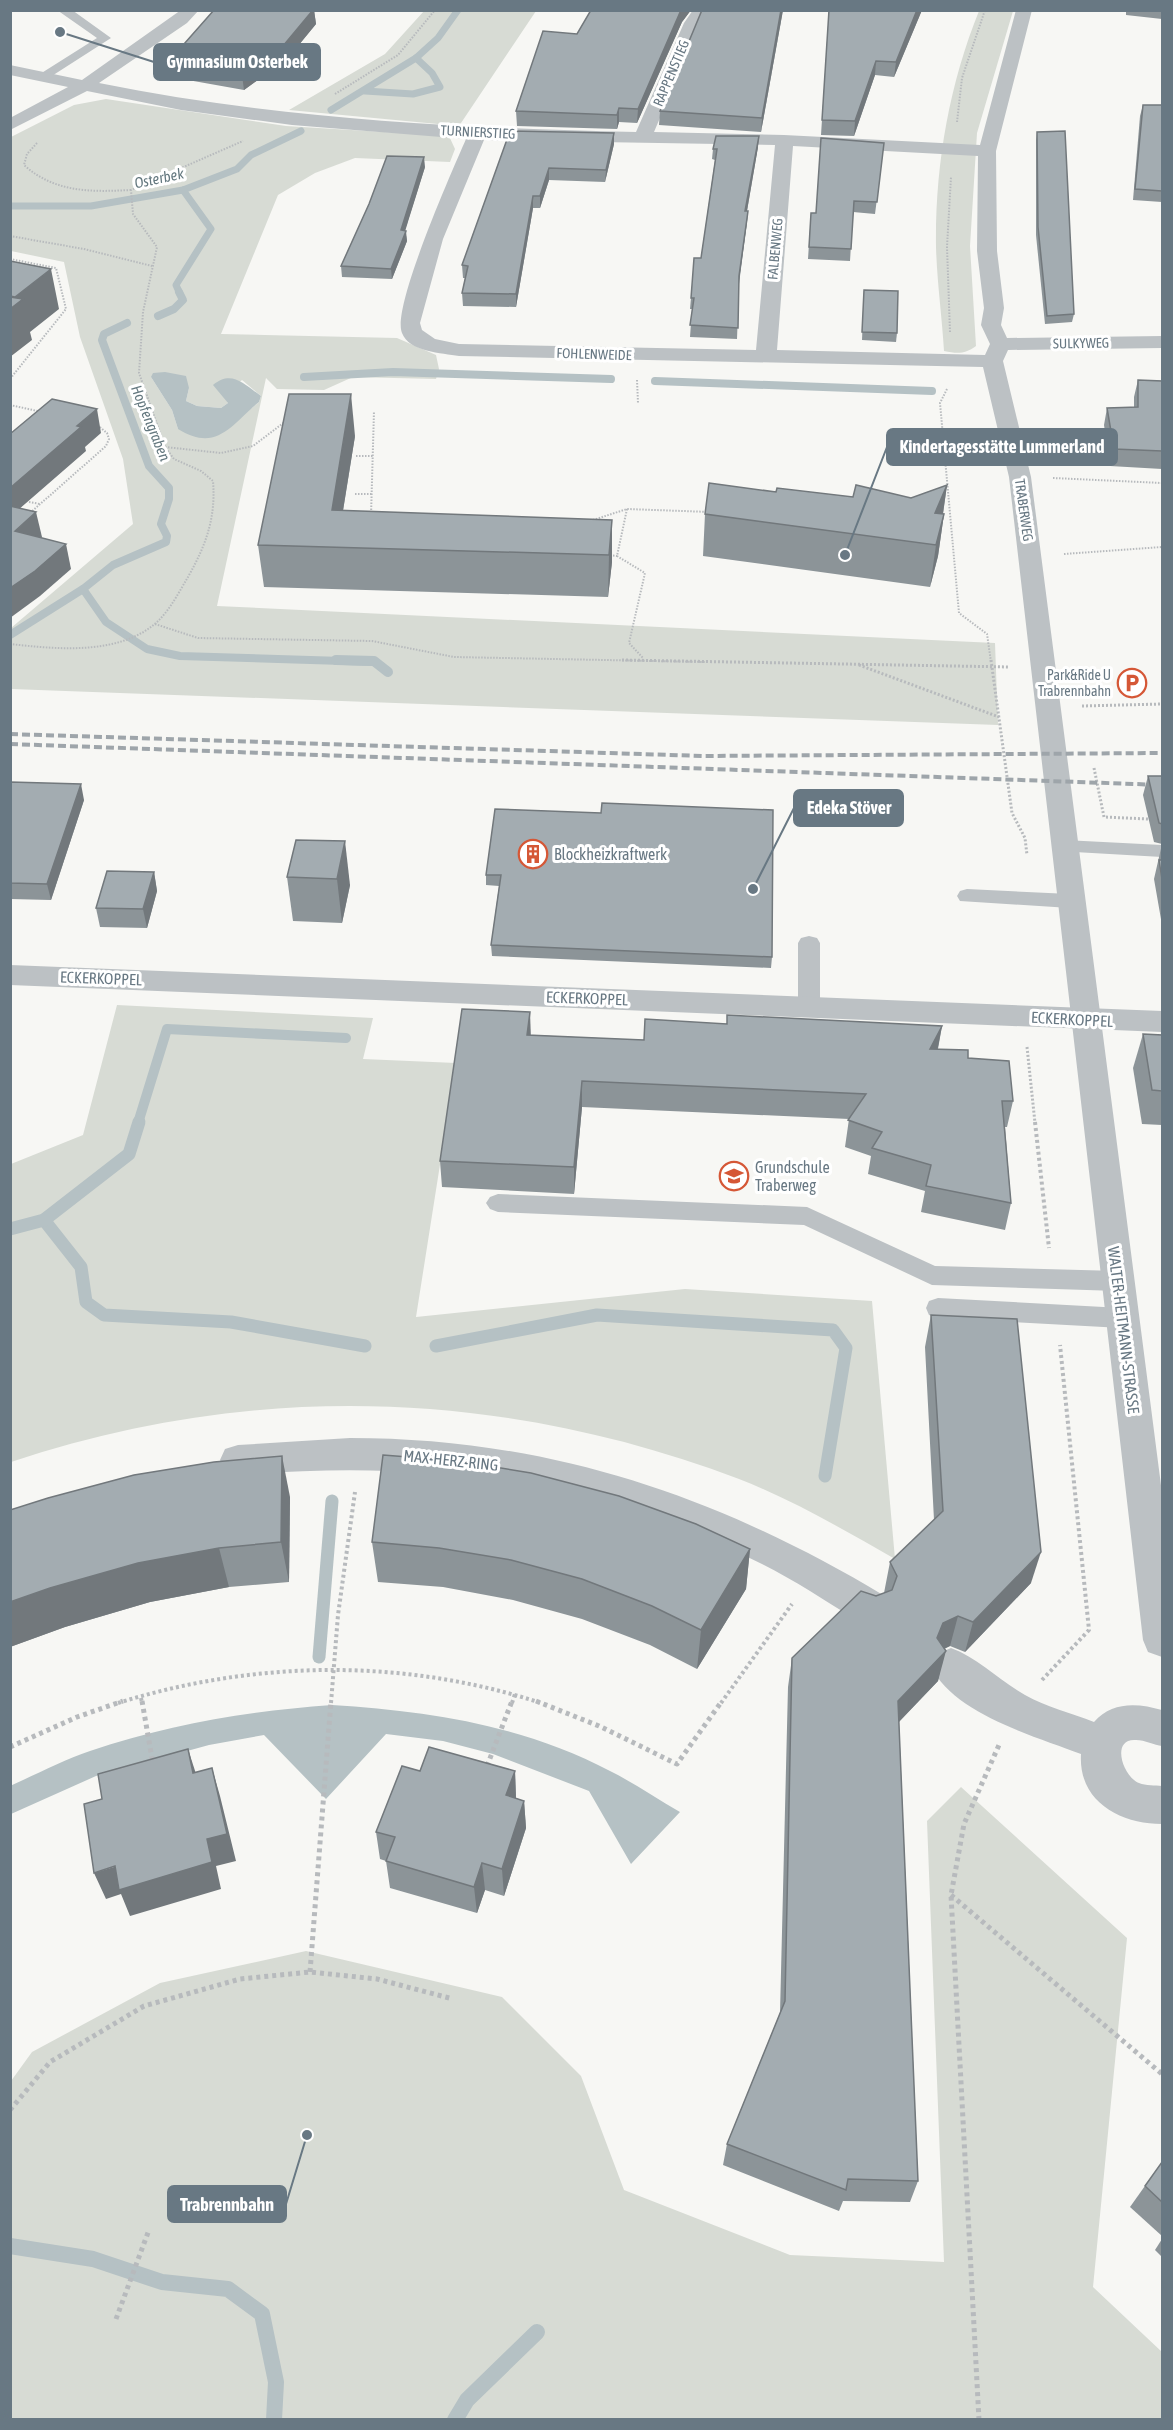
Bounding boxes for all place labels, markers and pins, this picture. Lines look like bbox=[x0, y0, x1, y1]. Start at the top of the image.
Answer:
callout: Gymnasium Osterbek bbox=[154, 44, 320, 80]
callout: Kindertagesstätte Lummerland bbox=[887, 429, 1117, 465]
place label: Park&Ride U Trabrennbahn bbox=[1038, 667, 1111, 699]
parking icon: Park&Ride U Trabrennbahn bbox=[1116, 667, 1148, 699]
callout: Edeka Stöver bbox=[794, 790, 903, 826]
building icon: Blockheizkraftwerk bbox=[517, 838, 549, 870]
place label: Blockheizkraftwerk bbox=[554, 845, 667, 863]
place label: Grundschule Traberweg bbox=[755, 1158, 830, 1195]
school or university icon: Grundschule Traberweg bbox=[718, 1160, 750, 1192]
callout: Trabrennbahn bbox=[168, 2186, 286, 2222]

